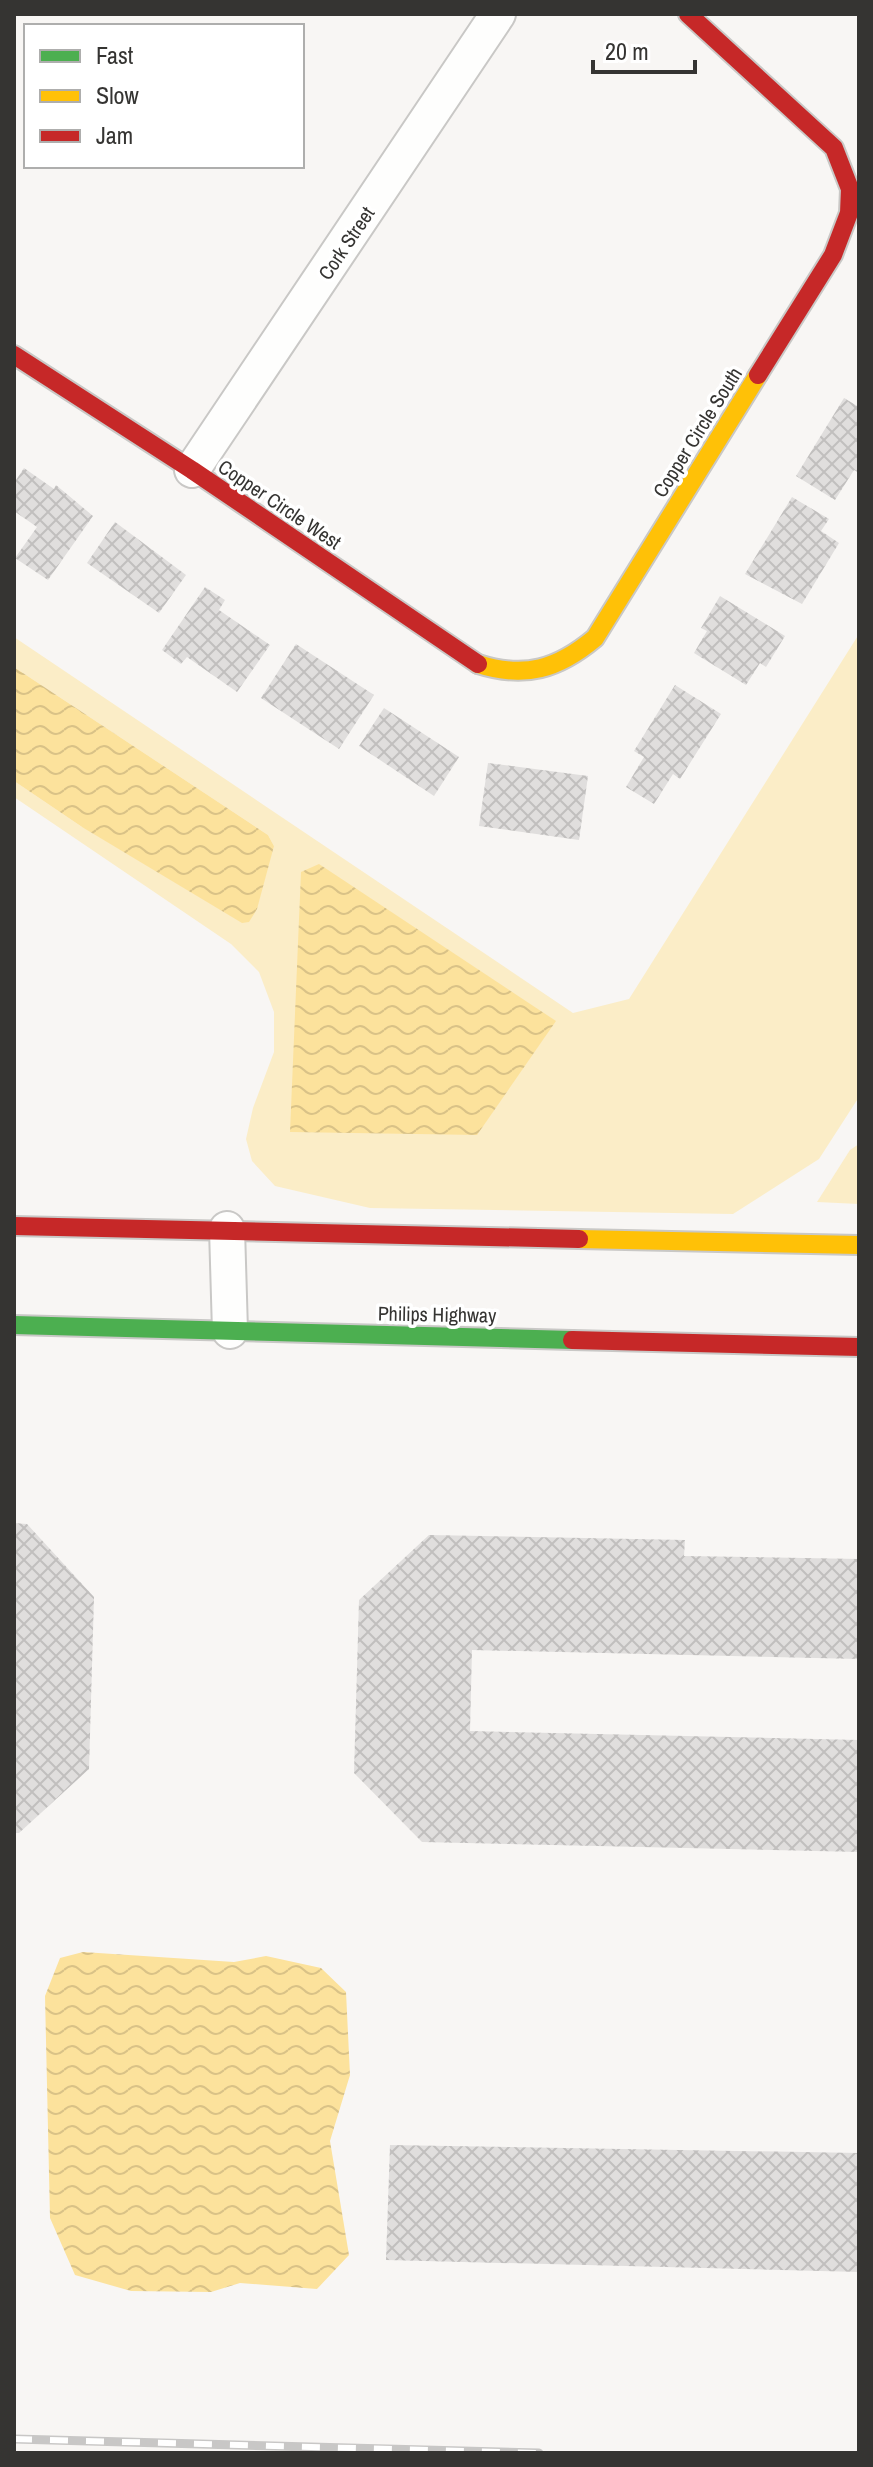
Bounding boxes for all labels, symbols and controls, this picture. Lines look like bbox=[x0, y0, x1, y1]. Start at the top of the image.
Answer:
legend bbox=[24, 24, 304, 168]
scale bar bbox=[593, 24, 695, 74]
text: 20 m bbox=[605, 35, 649, 67]
text: Fast bbox=[96, 39, 134, 71]
text: Slow bbox=[96, 79, 139, 111]
text: Jam bbox=[96, 119, 133, 151]
street label: Cork Street bbox=[312, 201, 381, 285]
street label: Copper Circle South bbox=[646, 362, 748, 502]
street label: Copper Circle West bbox=[213, 453, 347, 555]
street label: Philips Highway bbox=[378, 1299, 497, 1329]

